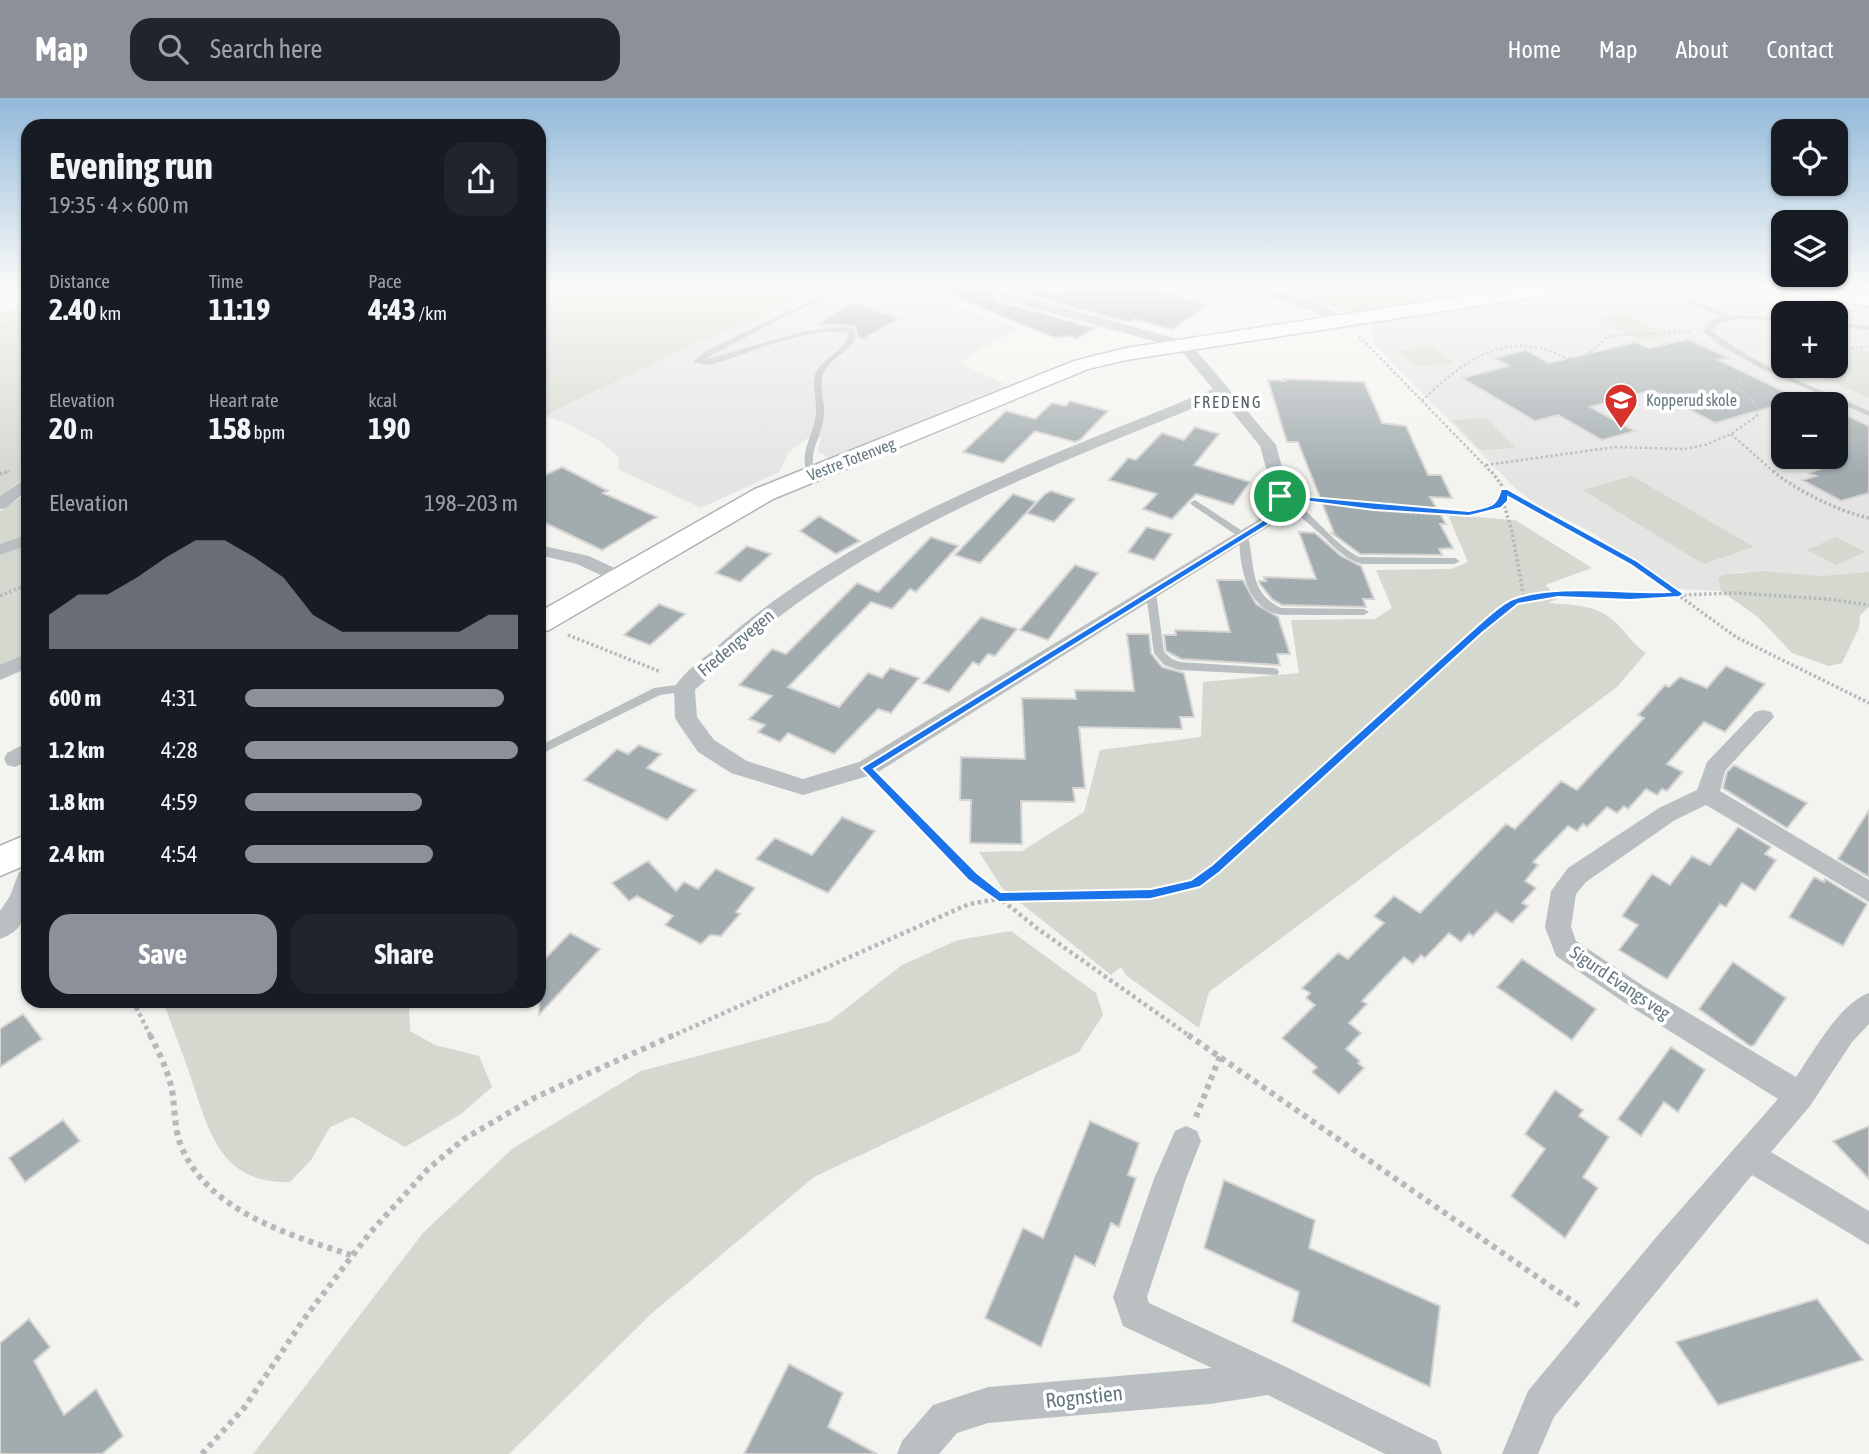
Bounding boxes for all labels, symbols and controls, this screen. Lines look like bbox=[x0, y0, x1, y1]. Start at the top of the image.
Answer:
search box bbox=[130, 18, 620, 81]
text: Map bbox=[35, 30, 88, 68]
icon: search bbox=[154, 30, 192, 68]
text: Search here bbox=[210, 34, 322, 64]
text: Home bbox=[1507, 36, 1561, 63]
text: Map bbox=[1599, 36, 1637, 63]
text: About bbox=[1675, 36, 1728, 63]
text: Contact bbox=[1766, 36, 1834, 63]
map controls bbox=[1771, 119, 1848, 469]
button: locate bbox=[1771, 119, 1848, 196]
button: share bbox=[444, 142, 518, 216]
text: Evening run bbox=[49, 144, 213, 187]
text: 19:35 · 4 × 600 m bbox=[49, 192, 189, 218]
button: layers bbox=[1771, 210, 1848, 287]
text: Distance bbox=[49, 270, 110, 292]
text: Time bbox=[209, 270, 243, 292]
text: Pace bbox=[368, 270, 402, 292]
text: 2.40 bbox=[49, 292, 97, 326]
text: 11:19 bbox=[209, 292, 270, 326]
text: 4:43 bbox=[368, 292, 416, 326]
button: + bbox=[1771, 301, 1848, 378]
text: km bbox=[97, 302, 121, 324]
text: /km bbox=[416, 302, 447, 324]
school or university icon: Kopperud skole bbox=[1602, 381, 1640, 430]
text: Elevation bbox=[49, 389, 115, 411]
text: Heart rate bbox=[209, 389, 279, 411]
text: kcal bbox=[368, 389, 397, 411]
place label: Kopperud skole bbox=[1646, 391, 1737, 410]
button: − bbox=[1771, 392, 1848, 469]
district label: FREDENG bbox=[1194, 393, 1262, 411]
text: 20 bbox=[49, 411, 77, 445]
text: 158 bbox=[209, 411, 251, 445]
text: 190 bbox=[368, 411, 411, 445]
text: m bbox=[77, 421, 94, 443]
text: bpm bbox=[251, 421, 285, 443]
street label: Vestre Totenveg bbox=[805, 434, 898, 485]
pin bbox=[1250, 466, 1310, 526]
icon: arrive bbox=[1261, 477, 1299, 515]
text: Elevation bbox=[49, 490, 129, 516]
text: 198–203 m bbox=[424, 490, 518, 516]
street label: Fredengvegen bbox=[693, 605, 778, 681]
text: 600 m bbox=[49, 685, 101, 711]
text: 4:31 bbox=[161, 685, 198, 711]
text: 1.2 km bbox=[49, 737, 105, 763]
text: 4:28 bbox=[161, 737, 198, 763]
text: 1.8 km bbox=[49, 789, 105, 815]
text: 4:59 bbox=[161, 789, 198, 815]
text: 2.4 km bbox=[49, 841, 105, 867]
text: 4:54 bbox=[161, 841, 198, 867]
button: Save bbox=[49, 914, 277, 994]
button: Share bbox=[291, 914, 518, 994]
street label: Sigurd Evangs veg bbox=[1566, 941, 1675, 1024]
street label: Rognstien bbox=[1044, 1380, 1124, 1412]

